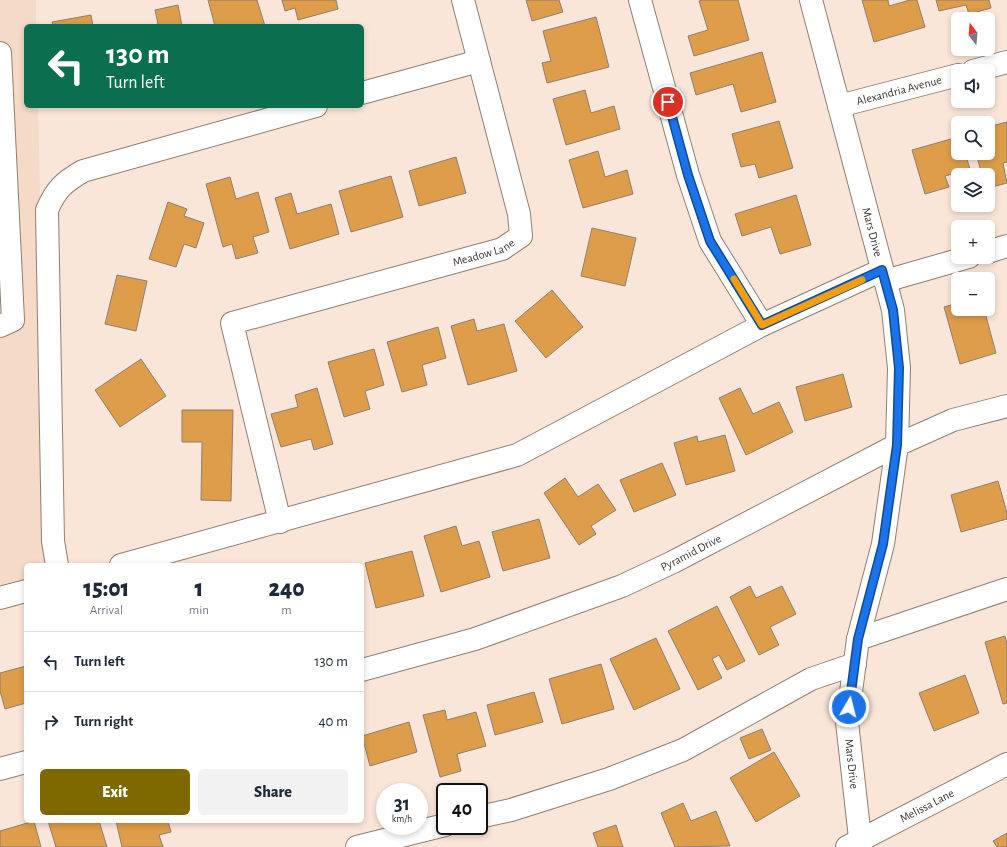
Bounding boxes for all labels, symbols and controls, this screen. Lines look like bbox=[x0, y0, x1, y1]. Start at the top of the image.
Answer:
north arrow bbox=[951, 12, 995, 56]
map controls bbox=[951, 12, 995, 316]
icon: left bbox=[40, 40, 92, 92]
text: 130 m bbox=[106, 41, 170, 69]
button: sound bbox=[951, 64, 995, 108]
text: Turn left bbox=[106, 74, 165, 92]
street label: Alexandria Avenue bbox=[855, 74, 943, 107]
pin bbox=[651, 85, 685, 119]
icon: arrive bbox=[657, 91, 679, 113]
button: search bbox=[951, 116, 995, 160]
button: layers bbox=[951, 168, 995, 212]
street label: Mars Drive bbox=[860, 206, 885, 258]
button: + bbox=[951, 220, 995, 264]
street label: Meadow Lane bbox=[451, 236, 517, 268]
button: − bbox=[951, 272, 995, 316]
street label: Pyramid Drive bbox=[659, 532, 723, 573]
text: 15:01 bbox=[83, 577, 129, 601]
text: 1 bbox=[194, 577, 203, 601]
text: 240 bbox=[268, 577, 305, 601]
text: Arrival bbox=[90, 604, 123, 617]
text: min bbox=[189, 604, 209, 617]
text: m bbox=[281, 604, 292, 617]
icon: left bbox=[40, 651, 62, 673]
text: Turn left bbox=[74, 654, 125, 669]
text: 130 m bbox=[314, 654, 348, 669]
position arrow bbox=[828, 686, 870, 728]
icon: right bbox=[40, 711, 62, 733]
text: Turn right bbox=[74, 714, 133, 729]
text: 40 m bbox=[318, 714, 348, 729]
street label: Mars Drive bbox=[843, 738, 860, 789]
button: Exit bbox=[40, 769, 190, 815]
button: Share bbox=[198, 769, 348, 815]
speed limit sign: 40 bbox=[436, 783, 488, 835]
street label: Melissa Lane bbox=[898, 787, 956, 825]
text: 31 bbox=[394, 794, 410, 814]
text: km/h bbox=[392, 814, 412, 824]

